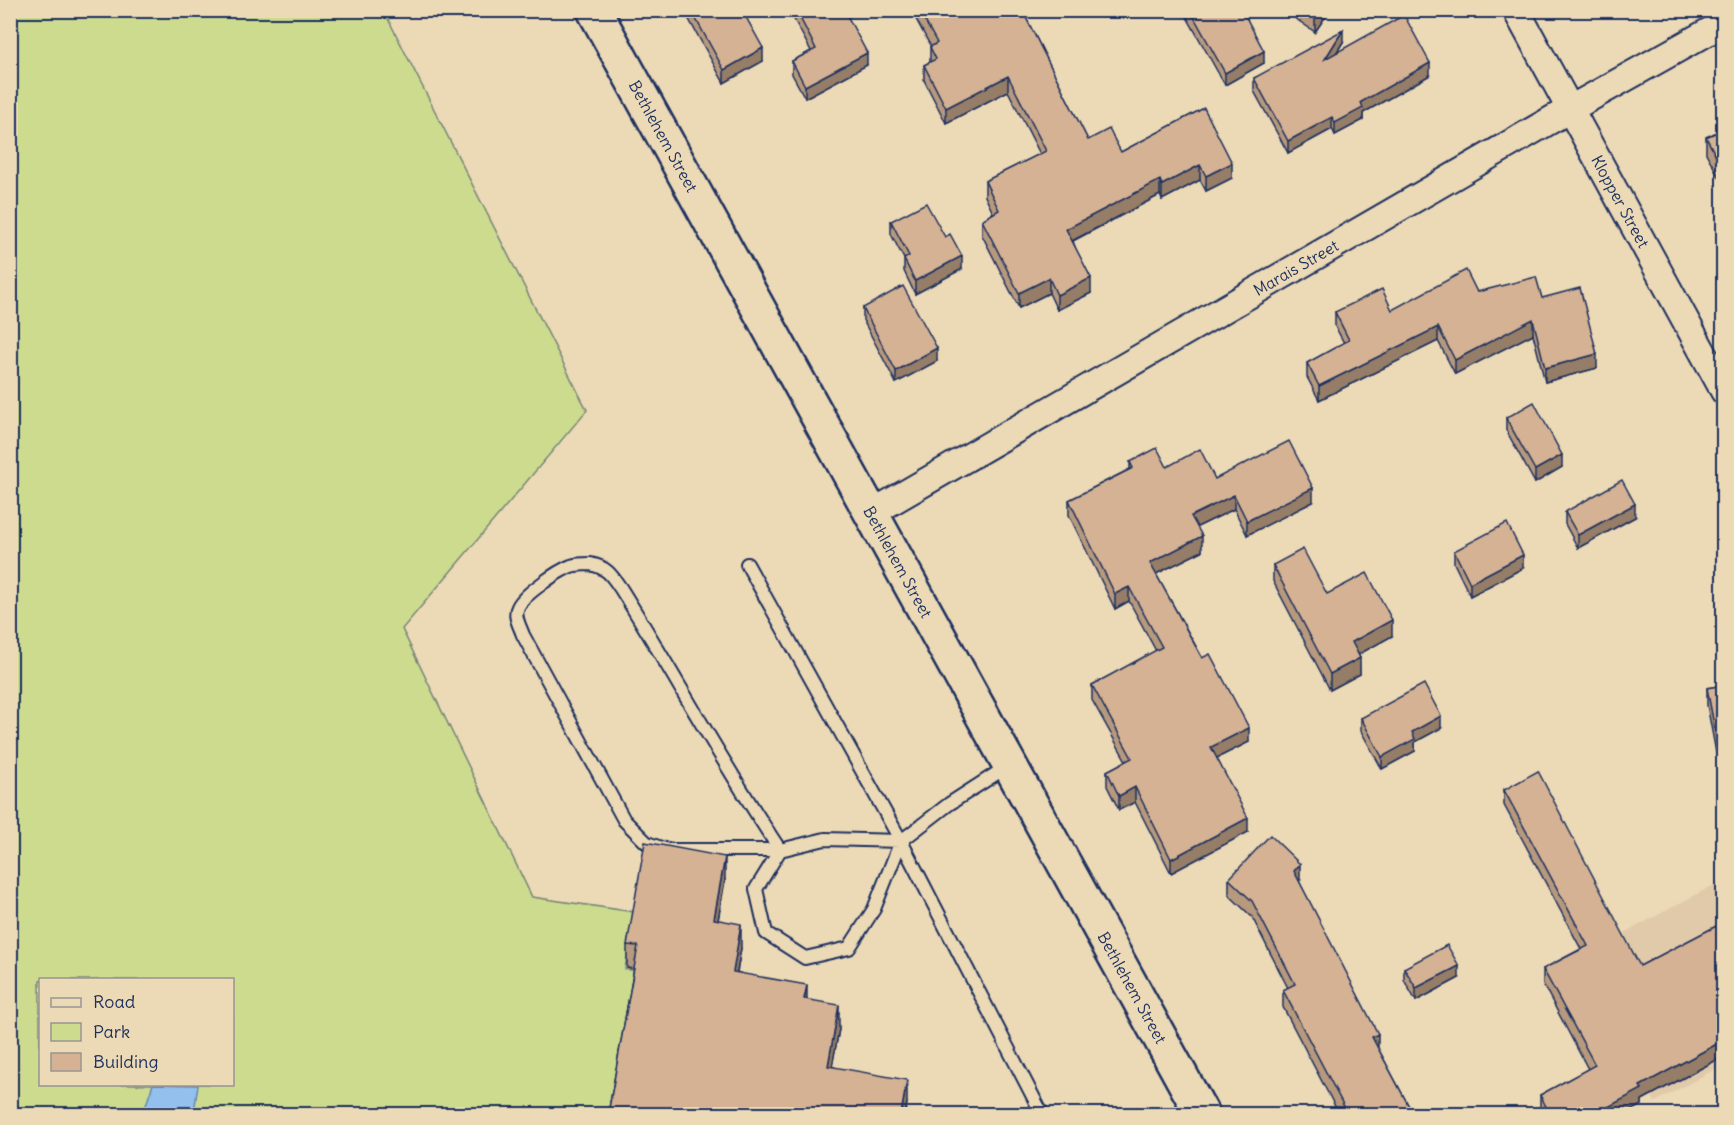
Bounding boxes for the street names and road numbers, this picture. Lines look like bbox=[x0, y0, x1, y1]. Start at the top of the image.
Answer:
street label: Bethlehem Street bbox=[625, 77, 703, 196]
street label: Klopper Street bbox=[1587, 152, 1654, 252]
street label: Marais Street bbox=[1250, 235, 1342, 300]
street label: Bethlehem Street bbox=[859, 503, 937, 622]
street label: Bethlehem Street bbox=[1094, 928, 1171, 1047]

